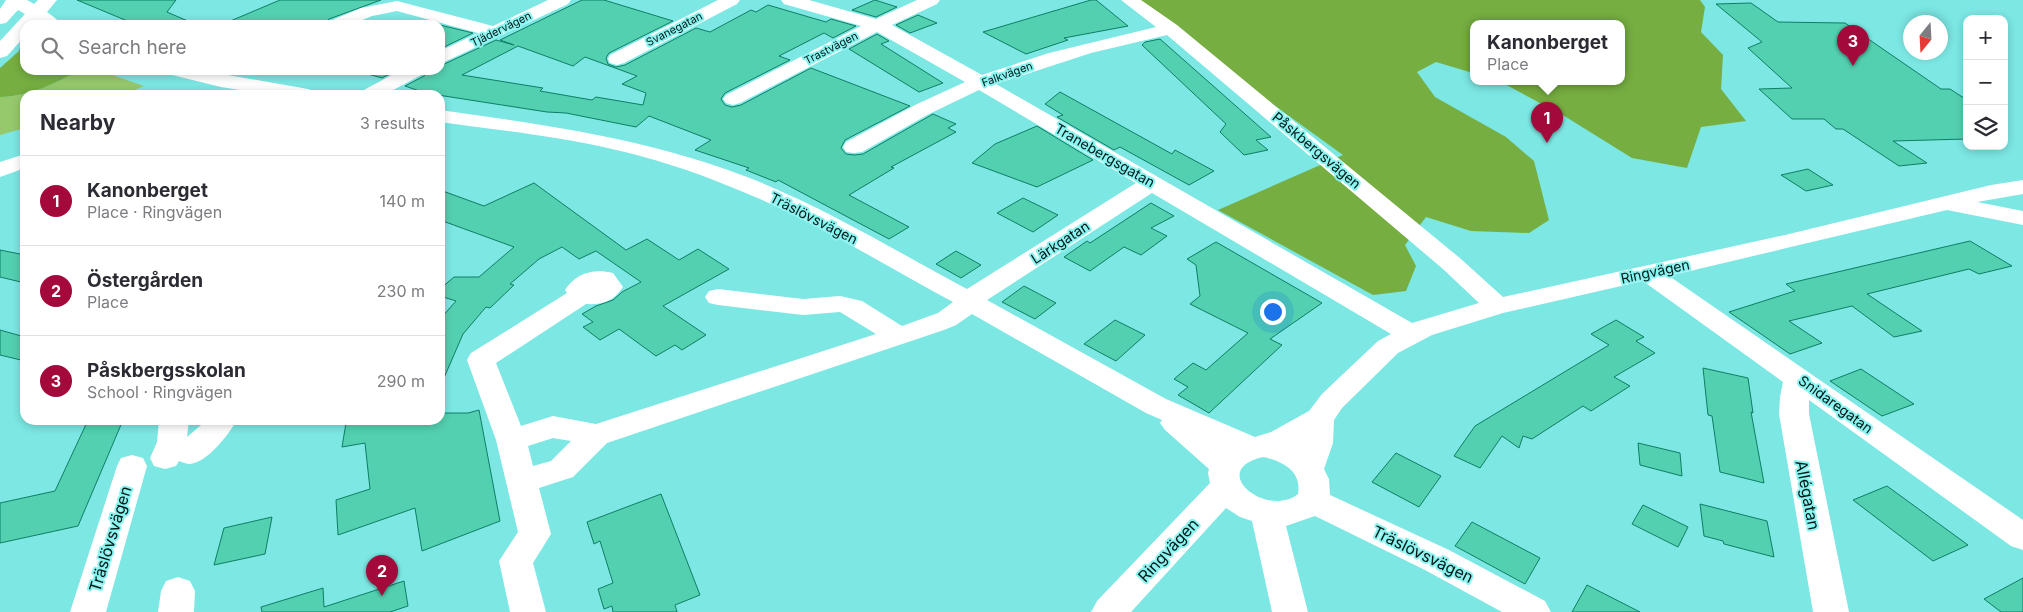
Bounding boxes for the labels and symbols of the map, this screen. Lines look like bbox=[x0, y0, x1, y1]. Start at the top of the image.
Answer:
street label: Tjädervägen bbox=[469, 8, 533, 50]
street label: Svanegatan bbox=[643, 9, 705, 49]
north arrow bbox=[1903, 15, 1948, 60]
pin: 3 bbox=[1837, 25, 1869, 66]
street label: Trastvägen bbox=[802, 29, 860, 67]
street label: Falkvägen bbox=[980, 58, 1034, 90]
pin: 1 bbox=[1531, 102, 1563, 143]
street label: Påskbergsvägen bbox=[1269, 108, 1365, 192]
street label: Tranebergsgatan bbox=[1052, 119, 1158, 191]
street label: Träslövsvägen bbox=[767, 189, 861, 247]
street label: Lärkgatan bbox=[1028, 217, 1092, 267]
street label: Ringvägen bbox=[1619, 255, 1691, 287]
your location bbox=[1260, 299, 1286, 325]
street label: Snidaregatan bbox=[1796, 371, 1876, 437]
street label: Allégatan bbox=[1791, 458, 1825, 532]
street label: Träslövsvägen bbox=[84, 483, 136, 595]
street label: Ringvägen bbox=[1133, 514, 1203, 586]
street label: Träslövsvägen bbox=[1369, 521, 1477, 587]
pin: 2 bbox=[366, 555, 398, 596]

